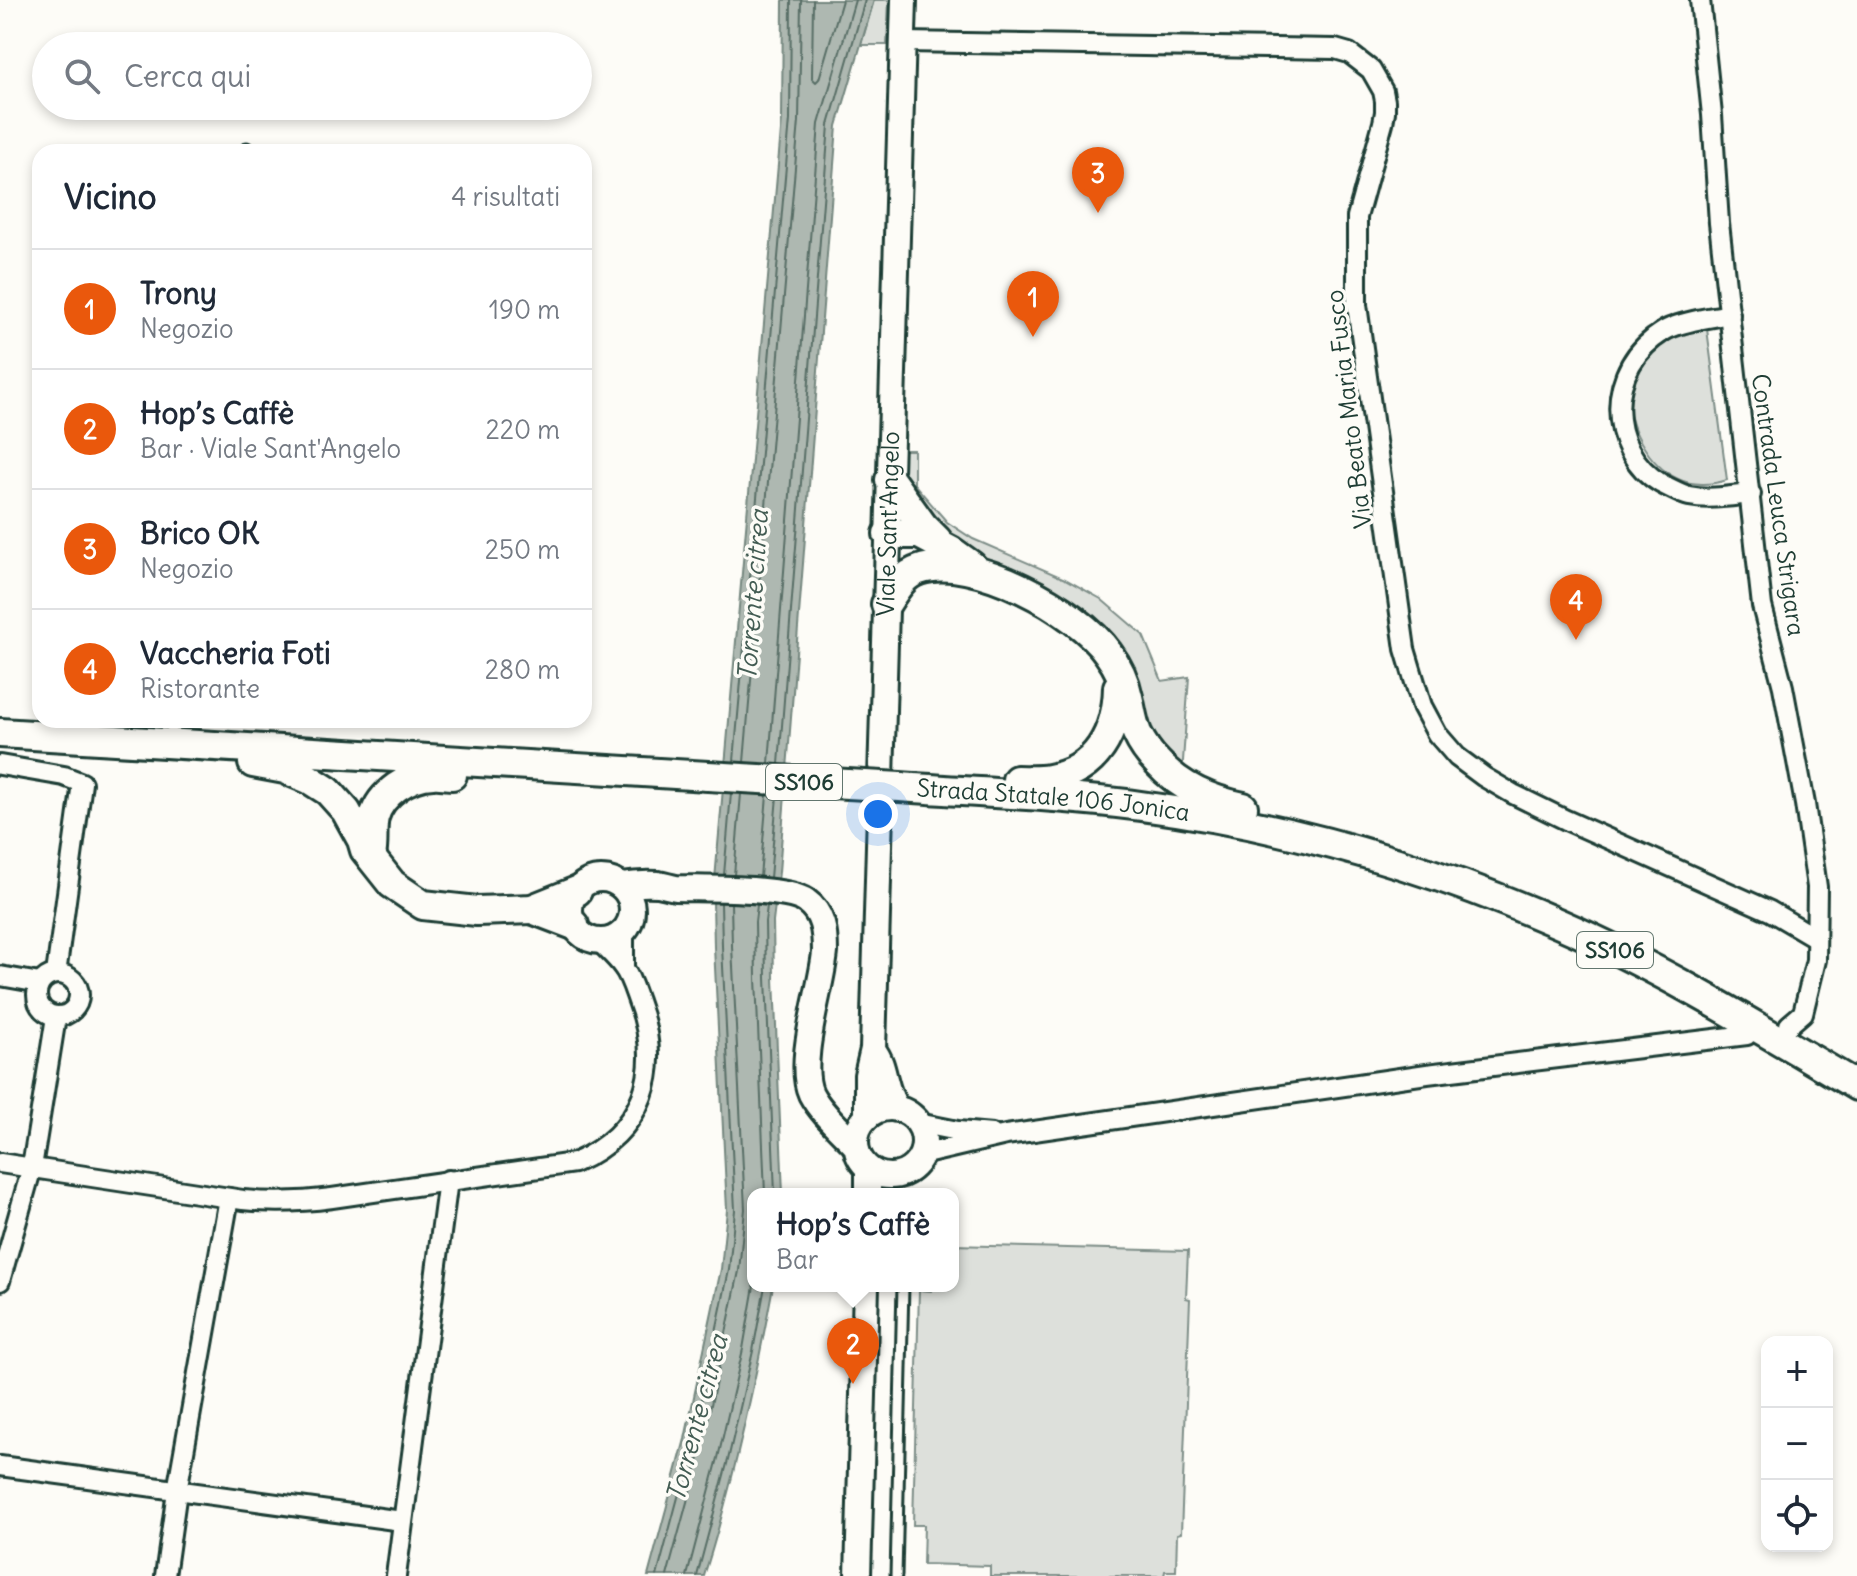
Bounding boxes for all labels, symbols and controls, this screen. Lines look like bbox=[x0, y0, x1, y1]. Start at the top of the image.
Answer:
search box bbox=[32, 32, 592, 120]
icon: search bbox=[60, 54, 104, 98]
text: Cerca qui bbox=[124, 57, 251, 95]
pin: 3 bbox=[1072, 147, 1124, 213]
text: Vicino bbox=[64, 175, 157, 218]
text: 4 risultati bbox=[451, 180, 560, 213]
pin: 1 bbox=[1007, 271, 1059, 337]
text: Trony bbox=[140, 274, 217, 312]
street label: Via Beato Maria Fusco bbox=[1318, 288, 1378, 530]
text: 1 bbox=[85, 293, 95, 326]
text: 190 m bbox=[489, 293, 560, 326]
text: Negozio bbox=[140, 312, 234, 345]
street label: Contrada Leuca Strigara bbox=[1746, 372, 1812, 638]
text: Hop’s Caffè bbox=[140, 394, 294, 432]
text: 2 bbox=[83, 413, 97, 446]
text: 220 m bbox=[485, 413, 560, 446]
street label: Viale Sant'Angelo bbox=[870, 431, 905, 617]
text: Bar · Viale Sant'Angelo bbox=[140, 432, 401, 465]
water label: Torrente citrea bbox=[730, 507, 775, 681]
text: Brico OK bbox=[140, 514, 259, 552]
text: 3 bbox=[83, 533, 97, 566]
text: 250 m bbox=[485, 533, 560, 566]
text: Negozio bbox=[140, 552, 234, 585]
pin: 4 bbox=[1550, 574, 1602, 640]
text: Vaccheria Foti bbox=[140, 634, 331, 672]
text: 4 bbox=[82, 653, 98, 686]
text: 280 m bbox=[485, 653, 560, 686]
text: Ristorante bbox=[140, 672, 260, 705]
road number: SS106 bbox=[766, 764, 842, 800]
street label: Strada Statale 106 Jonica bbox=[916, 772, 1192, 827]
your location bbox=[858, 794, 898, 834]
road number: SS106 bbox=[1577, 932, 1653, 968]
popup bbox=[747, 1188, 959, 1292]
text: Hop’s Caffè bbox=[776, 1205, 930, 1243]
text: Bar bbox=[776, 1243, 818, 1276]
pin: 2 bbox=[827, 1318, 879, 1384]
water label: Torrente citrea bbox=[658, 1330, 735, 1505]
map controls bbox=[1761, 1336, 1833, 1552]
button: + bbox=[1761, 1336, 1833, 1408]
button: − bbox=[1761, 1408, 1833, 1480]
button: locate bbox=[1761, 1480, 1833, 1552]

